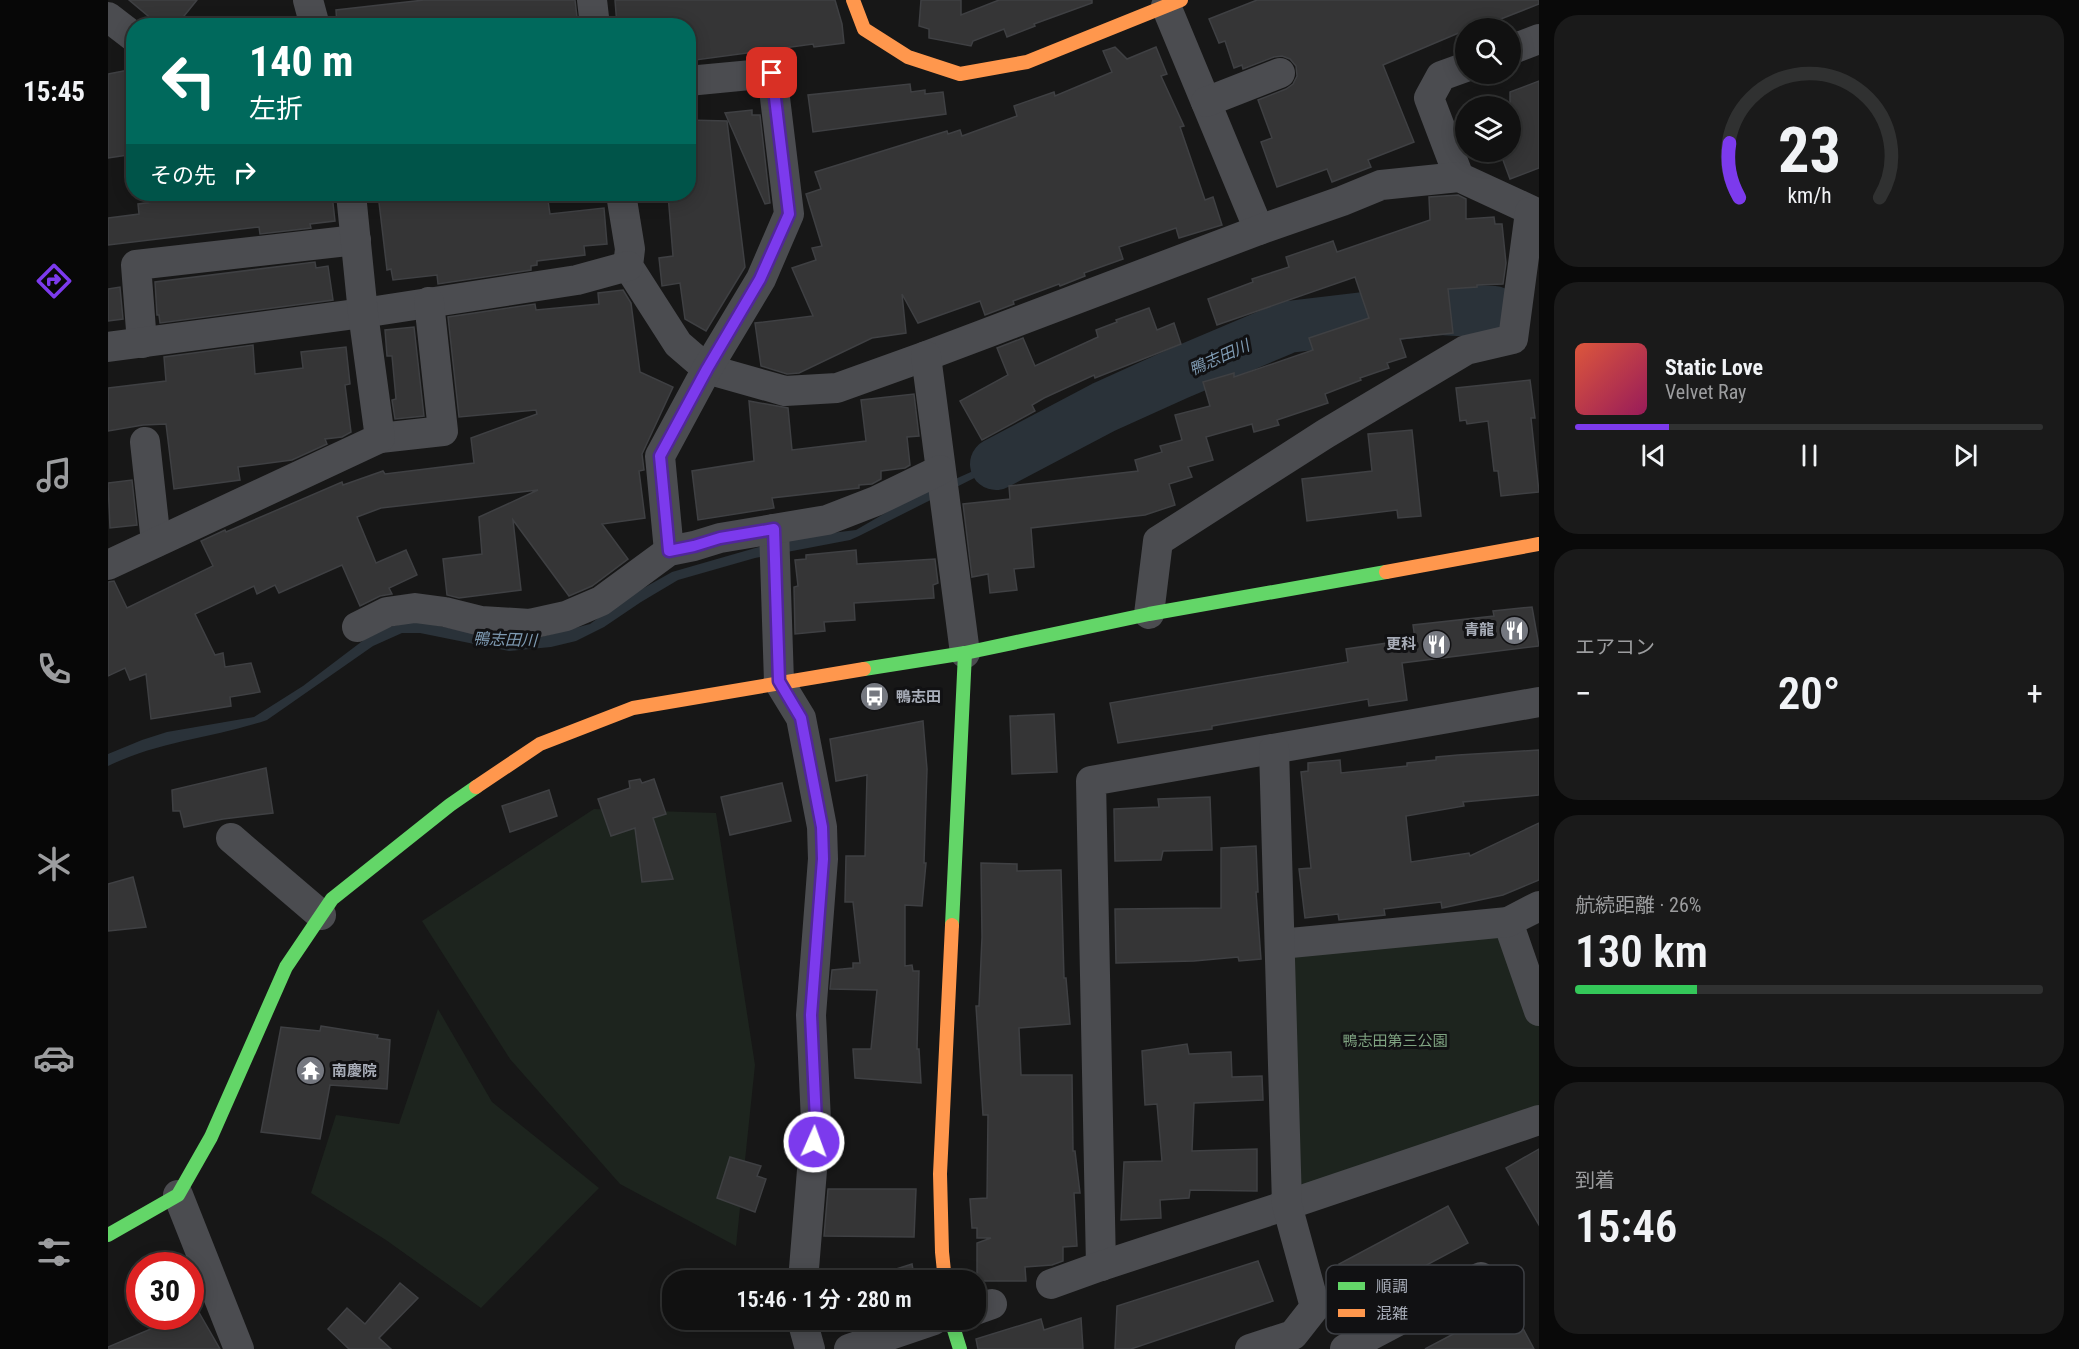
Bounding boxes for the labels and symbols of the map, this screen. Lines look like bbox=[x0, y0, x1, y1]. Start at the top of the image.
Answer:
pin bbox=[746, 47, 797, 98]
water label: 鴨志田川 bbox=[1186, 335, 1254, 379]
restaurant icon: 青龍 bbox=[1499, 614, 1531, 646]
place label: 青龍 bbox=[1464, 621, 1494, 639]
restaurant icon: 更科 bbox=[1421, 628, 1453, 660]
water label: 鴨志田川 bbox=[473, 629, 539, 650]
place label: 更科 bbox=[1386, 635, 1416, 653]
bus stop icon: 鴨志田 bbox=[859, 681, 891, 713]
place label: 鴨志田 bbox=[896, 688, 941, 706]
park label: 鴨志田第三公園 bbox=[1342, 1032, 1448, 1050]
temple icon: 南慶院 bbox=[295, 1055, 327, 1087]
place label: 南慶院 bbox=[332, 1062, 377, 1080]
position arrow bbox=[782, 1110, 846, 1174]
speed limit sign: 30 bbox=[126, 1252, 204, 1330]
legend bbox=[1326, 1265, 1524, 1334]
text: 順調 bbox=[1376, 1277, 1408, 1296]
text: 混雑 bbox=[1376, 1304, 1408, 1323]

